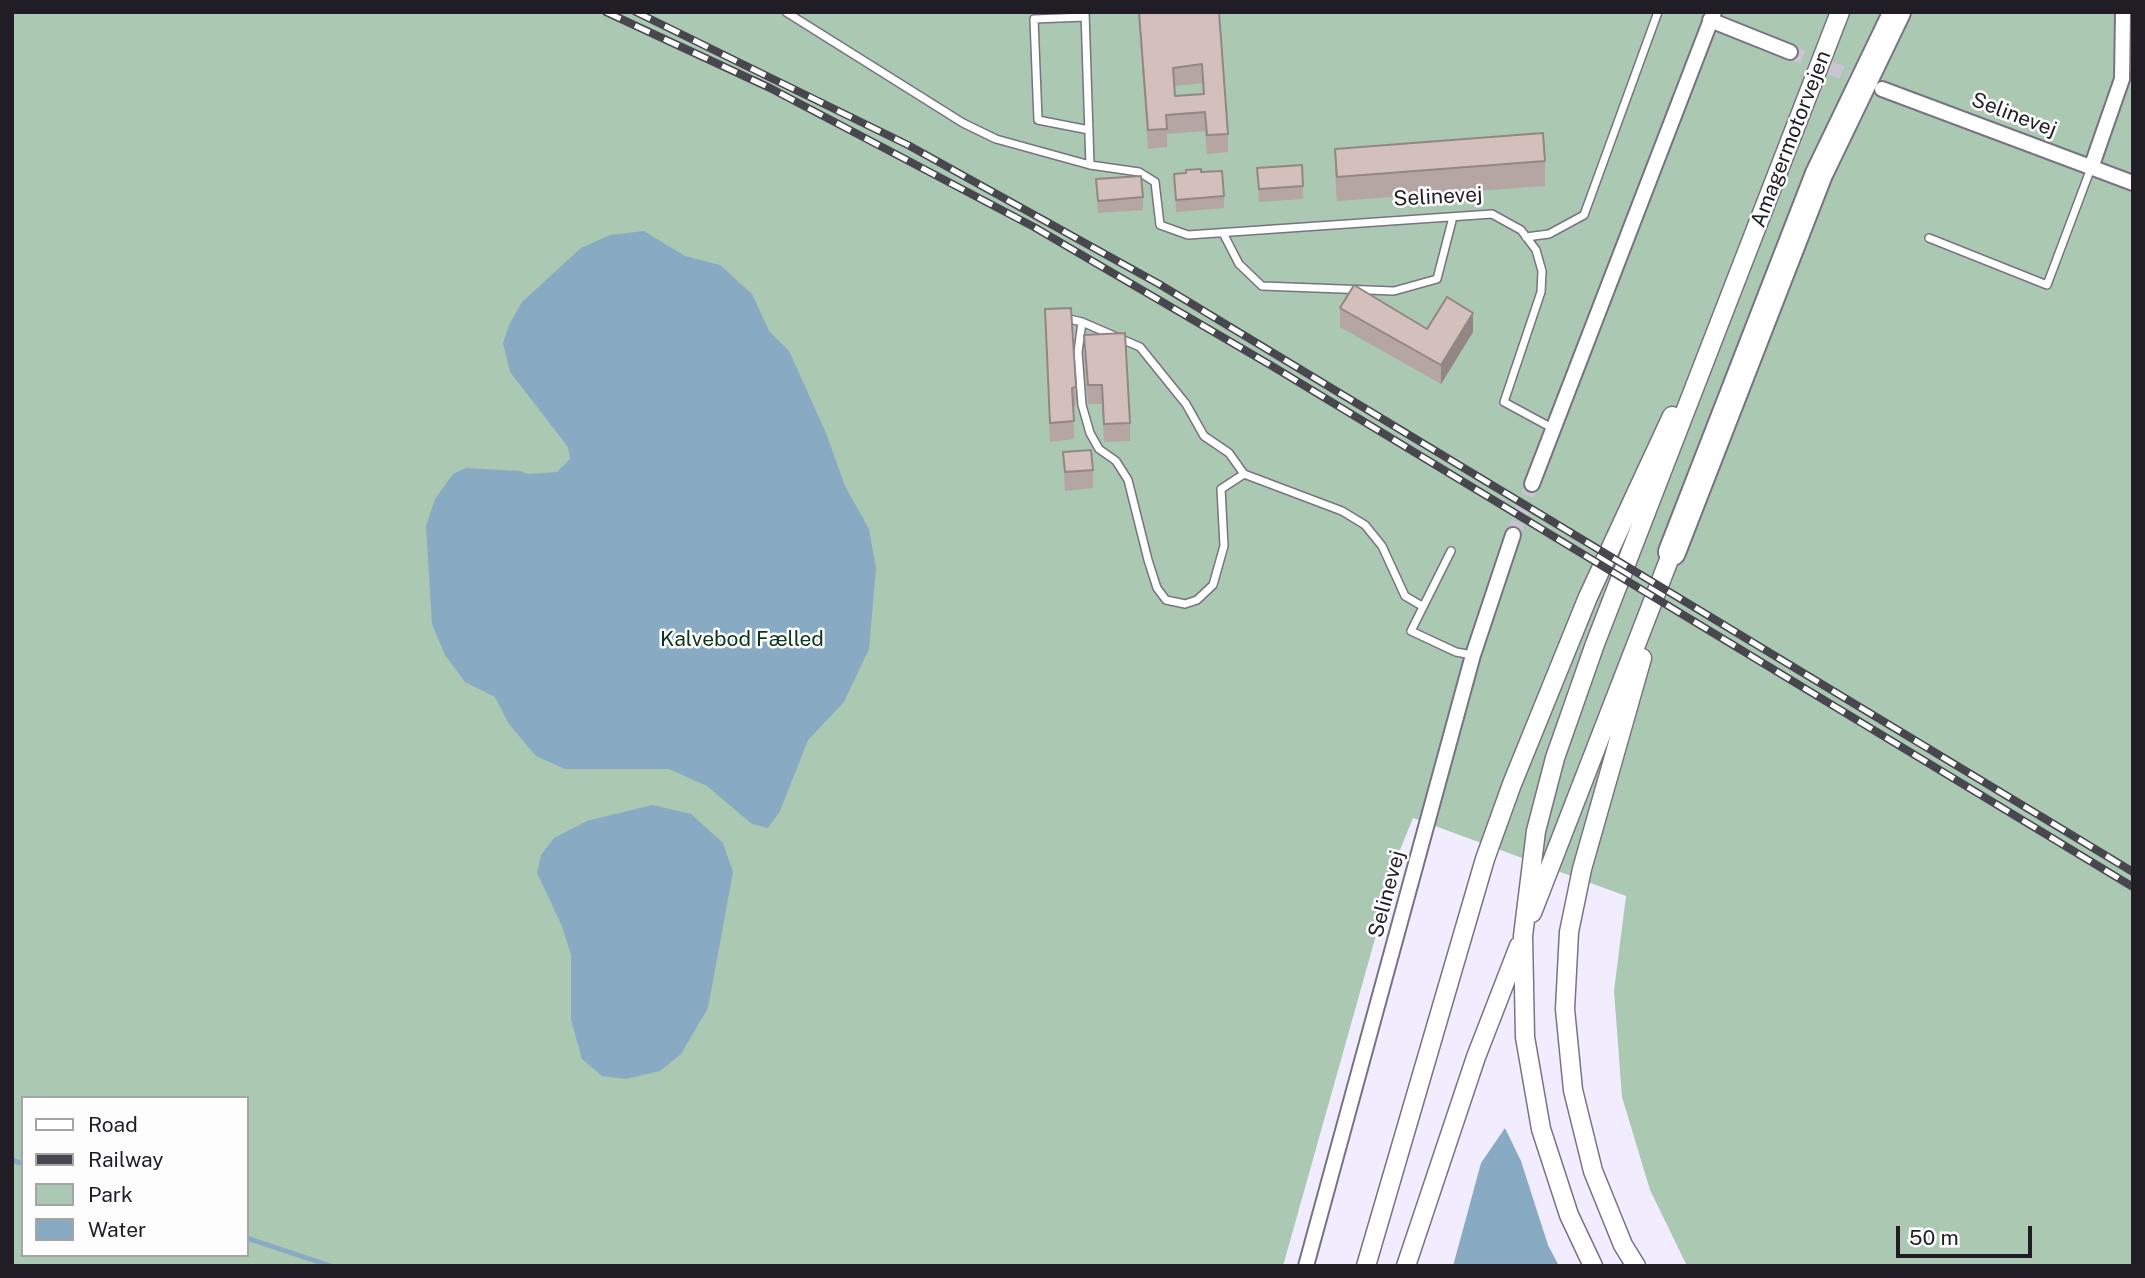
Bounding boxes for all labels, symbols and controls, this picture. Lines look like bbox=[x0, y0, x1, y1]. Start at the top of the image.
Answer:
street label: Amagermotorvejen bbox=[1746, 47, 1836, 231]
street label: Selinevej bbox=[1968, 87, 2060, 143]
street label: Selinevej bbox=[1393, 182, 1483, 212]
park label: Kalvebod Fælled bbox=[660, 627, 824, 653]
street label: Selinevej bbox=[1363, 848, 1411, 940]
legend bbox=[21, 1096, 248, 1257]
text: Road bbox=[88, 1112, 138, 1137]
text: Railway bbox=[88, 1147, 164, 1172]
text: Park bbox=[88, 1182, 133, 1207]
scale bar bbox=[1900, 1212, 2036, 1256]
text: Water bbox=[88, 1217, 146, 1242]
text: 50 m bbox=[1909, 1225, 1959, 1250]

